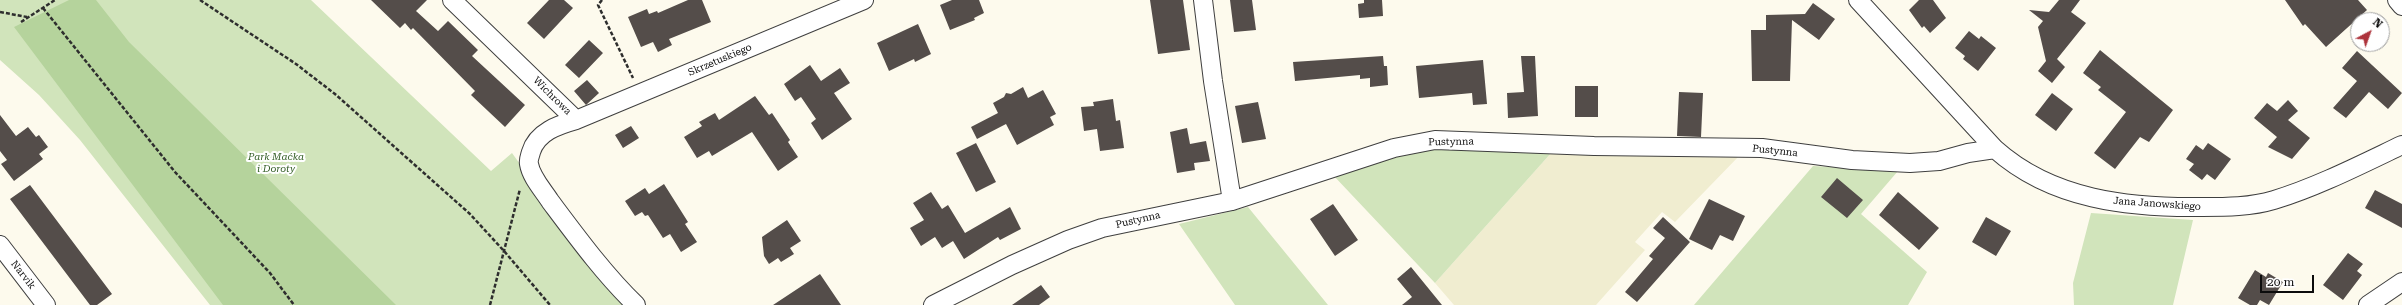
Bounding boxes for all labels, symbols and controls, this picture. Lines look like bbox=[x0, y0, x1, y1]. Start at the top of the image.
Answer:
north arrow bbox=[2350, 12, 2390, 52]
text: N bbox=[2370, 16, 2385, 31]
street label: Skrzetuskiego bbox=[686, 41, 754, 79]
street label: Wichrowa bbox=[530, 74, 574, 118]
street label: Pustynna bbox=[1428, 136, 1474, 148]
street label: Pustynna bbox=[1752, 143, 1798, 159]
park label: Park Maćka i Doroty bbox=[248, 151, 304, 174]
street label: Jana Janowskiego bbox=[2113, 195, 2201, 213]
street label: Pustynna bbox=[1114, 209, 1162, 231]
street label: Narvik bbox=[8, 258, 38, 292]
scale bar bbox=[2262, 267, 2316, 293]
text: 20 m bbox=[2267, 275, 2294, 289]

